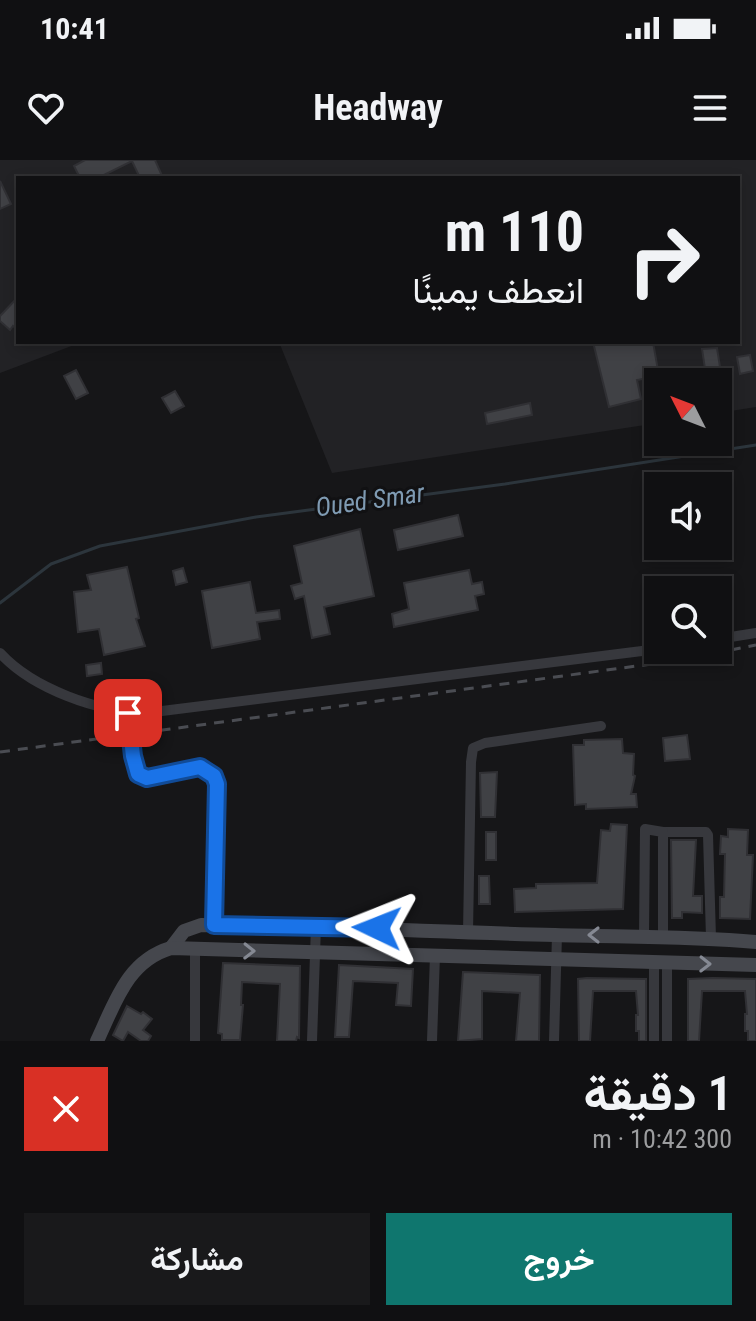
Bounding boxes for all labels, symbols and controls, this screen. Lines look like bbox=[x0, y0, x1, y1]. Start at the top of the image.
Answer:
text: 10:41 bbox=[40, 11, 109, 46]
icon: heart bbox=[24, 86, 68, 130]
icon: menu bbox=[688, 86, 732, 130]
text: Headway bbox=[313, 87, 443, 129]
text: 110 m bbox=[445, 199, 584, 265]
icon: right bbox=[612, 208, 716, 312]
text: انعطف يمينًا bbox=[412, 270, 584, 312]
north arrow bbox=[644, 368, 732, 456]
map controls bbox=[644, 368, 732, 664]
button: sound bbox=[644, 472, 732, 560]
water label: Oued Smar bbox=[314, 477, 428, 522]
button: search bbox=[644, 576, 732, 664]
pin bbox=[94, 679, 162, 747]
icon: arrive bbox=[106, 691, 150, 735]
position arrow bbox=[335, 886, 419, 970]
one-way arrow bbox=[587, 926, 600, 944]
one-way arrow bbox=[243, 942, 256, 960]
one-way arrow bbox=[699, 955, 712, 972]
text: 1 دقيقة bbox=[583, 1065, 732, 1122]
button: close bbox=[24, 1067, 108, 1151]
text: 300 m · 10:42 bbox=[592, 1124, 732, 1154]
button: مشاركة bbox=[24, 1213, 370, 1305]
button: خروج bbox=[386, 1213, 732, 1305]

